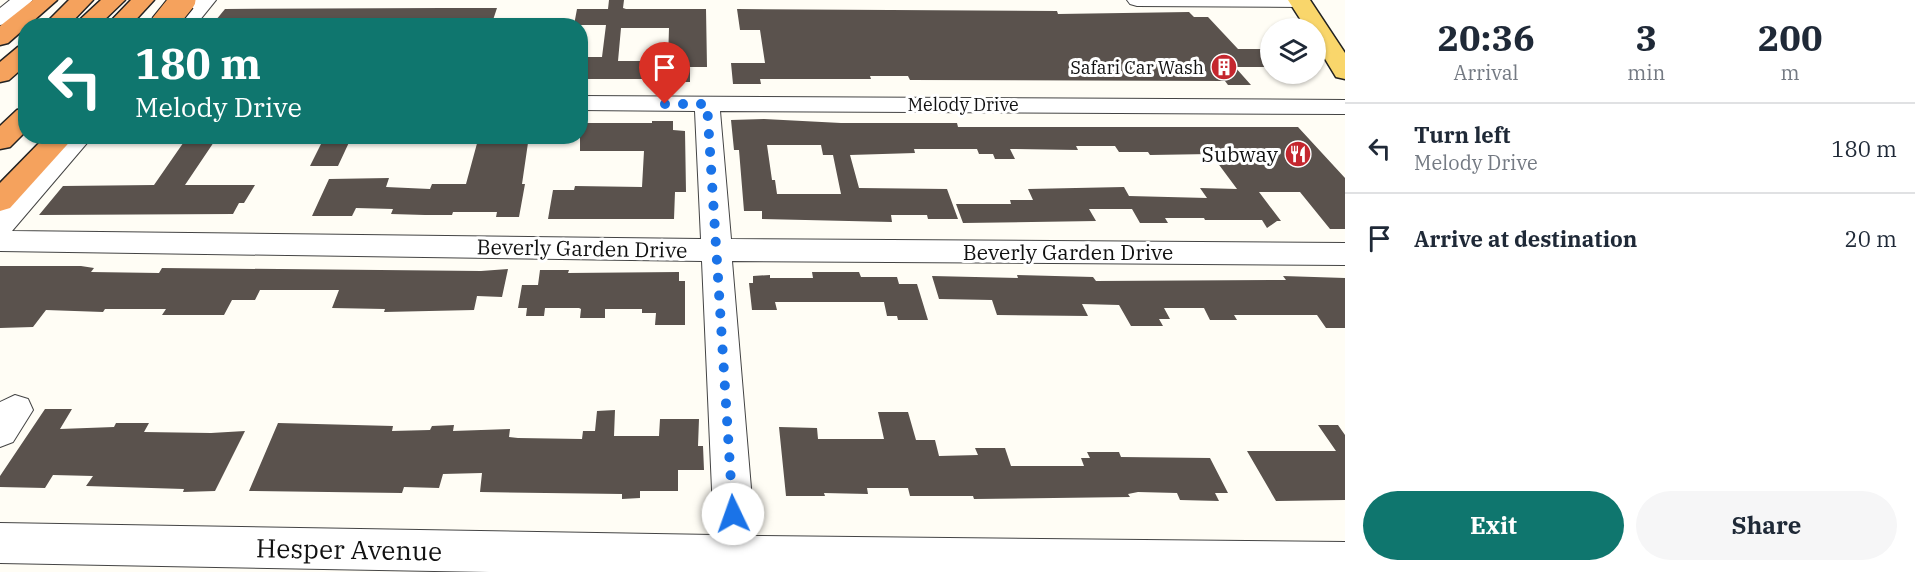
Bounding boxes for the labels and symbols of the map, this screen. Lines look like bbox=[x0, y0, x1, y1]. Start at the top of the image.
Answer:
pin bbox=[639, 42, 690, 104]
building icon: Safari Car Wash bbox=[1209, 52, 1239, 82]
place label: Safari Car Wash bbox=[1070, 56, 1204, 79]
street label: Melody Drive bbox=[907, 93, 1019, 116]
restaurant icon: Subway bbox=[1283, 139, 1313, 169]
place label: Subway bbox=[1202, 140, 1279, 168]
street label: Beverly Garden Drive bbox=[476, 232, 688, 264]
street label: Beverly Garden Drive bbox=[963, 238, 1173, 266]
position arrow bbox=[701, 482, 765, 546]
street label: Hesper Avenue bbox=[256, 530, 442, 568]

